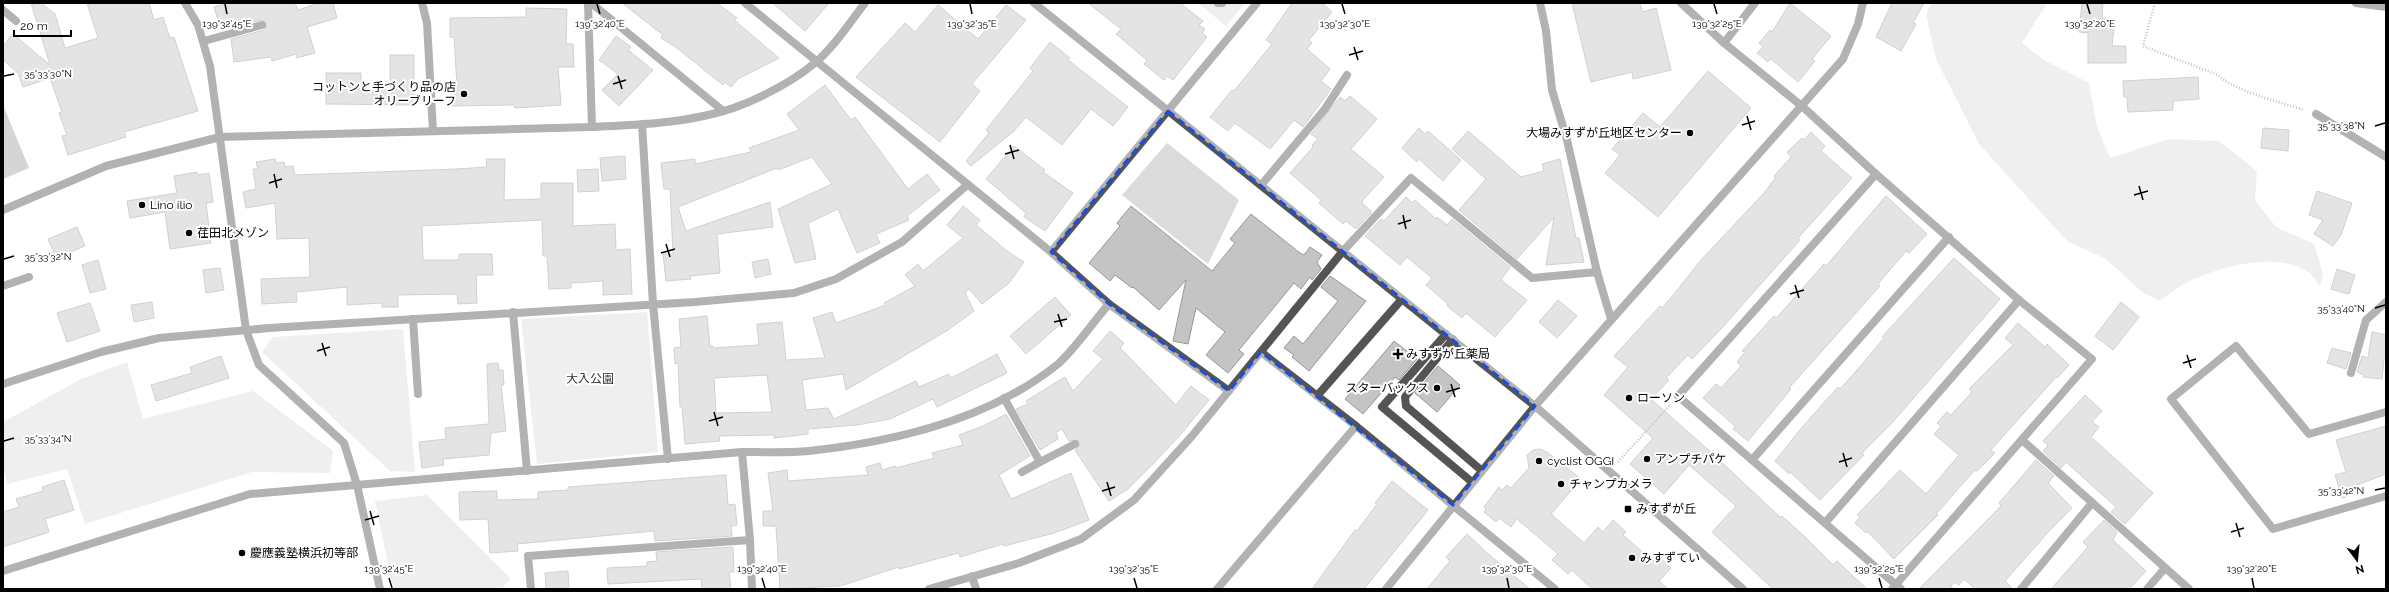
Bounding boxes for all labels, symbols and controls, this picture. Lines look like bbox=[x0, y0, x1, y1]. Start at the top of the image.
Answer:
scale bar bbox=[14, 12, 71, 38]
text: 139°32'45"E bbox=[202, 18, 252, 29]
text: 139°32'40"E bbox=[575, 18, 625, 29]
text: 139°32'35"E bbox=[947, 18, 997, 29]
text: 139°32'30"E bbox=[1320, 18, 1370, 29]
text: 139°32'25"E bbox=[1692, 18, 1742, 29]
text: 139°32'20"E bbox=[2065, 18, 2115, 29]
text: 20 m bbox=[20, 19, 48, 33]
text: 35°33'30"N bbox=[24, 68, 72, 79]
place label: コットンと手づくり品の店 オリーブリーフ bbox=[312, 80, 456, 108]
marker: コットンと手づくり品の店 オリーブリーフ bbox=[459, 89, 469, 99]
text: 35°33'38"N bbox=[2317, 120, 2365, 131]
place label: 大場みすずが丘地区センター bbox=[1526, 126, 1682, 140]
marker: 大場みすずが丘地区センター bbox=[1685, 128, 1695, 138]
place label: Lino ilio bbox=[150, 198, 192, 212]
marker: Lino ilio bbox=[137, 200, 147, 210]
place label: 荏田北メゾン bbox=[197, 226, 269, 240]
marker: 荏田北メゾン bbox=[184, 228, 194, 238]
text: 35°33'32"N bbox=[25, 251, 72, 262]
text: 35°33'40"N bbox=[2317, 303, 2365, 314]
place label: みすずが丘薬局 bbox=[1406, 347, 1490, 361]
marker: みすずが丘薬局 bbox=[1393, 349, 1403, 359]
park label: 大入公園 bbox=[566, 372, 614, 386]
place label: スターバックス bbox=[1345, 381, 1429, 395]
marker: スターバックス bbox=[1432, 383, 1442, 393]
place label: ローソン bbox=[1637, 391, 1685, 405]
marker: ローソン bbox=[1624, 393, 1634, 403]
text: 35°33'34"N bbox=[24, 433, 72, 444]
place label: アンプチパケ bbox=[1655, 452, 1726, 466]
place label: cyclist OGGI bbox=[1547, 454, 1614, 468]
marker: アンプチパケ bbox=[1642, 454, 1652, 464]
marker: cyclist OGGI bbox=[1534, 456, 1544, 466]
place label: チャンプカメラ bbox=[1569, 477, 1653, 491]
marker: チャンプカメラ bbox=[1556, 479, 1566, 489]
text: 35°33'42"N bbox=[2318, 485, 2364, 496]
place label: みすずが丘 bbox=[1636, 502, 1696, 516]
marker: みすずが丘 bbox=[1623, 504, 1633, 514]
north arrow bbox=[2337, 540, 2377, 580]
place label: 慶應義塾横浜初等部 bbox=[250, 546, 358, 560]
marker: 慶應義塾横浜初等部 bbox=[237, 548, 247, 558]
place label: みすずてい bbox=[1640, 551, 1700, 565]
marker: みすずてい bbox=[1627, 553, 1637, 563]
text: N bbox=[2354, 562, 2365, 577]
text: 139°32'45"E bbox=[364, 563, 414, 574]
text: 139°32'40"E bbox=[737, 563, 787, 574]
text: 139°32'35"E bbox=[1109, 563, 1159, 574]
text: 139°32'30"E bbox=[1482, 563, 1532, 574]
text: 139°32'25"E bbox=[1854, 563, 1904, 574]
text: 139°32'20"E bbox=[2227, 563, 2277, 574]

